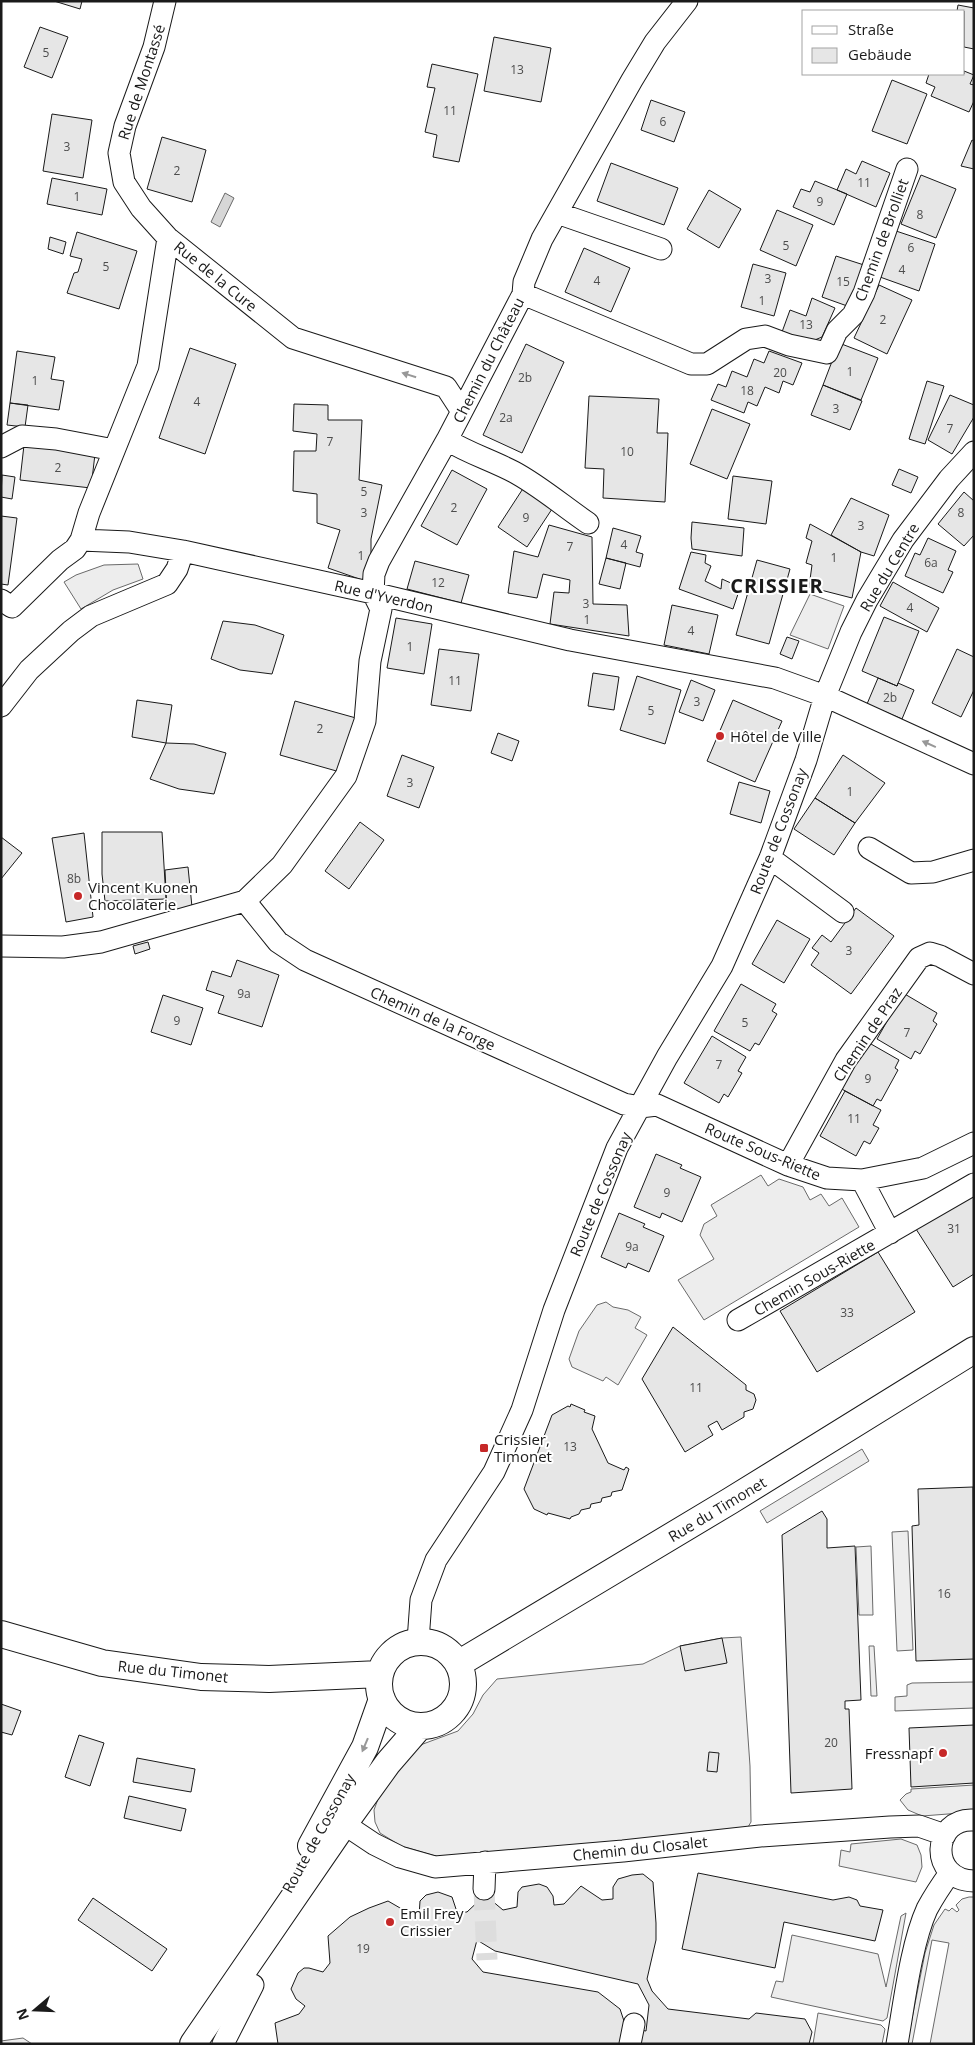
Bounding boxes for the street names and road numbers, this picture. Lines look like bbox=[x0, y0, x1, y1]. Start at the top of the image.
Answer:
street label: Rue de Montassé bbox=[113, 22, 169, 142]
street label: Chemin de Brolliet bbox=[849, 176, 913, 304]
street label: Rue de la Cure bbox=[170, 236, 262, 316]
street label: Chemin du Château bbox=[448, 294, 528, 426]
street label: Rue du Centre bbox=[855, 519, 923, 615]
street label: Rue d'Yverdon bbox=[333, 575, 435, 617]
street label: Route de Cossonay bbox=[745, 765, 811, 897]
street label: Chemin de la Forge bbox=[367, 981, 499, 1055]
street label: Chemin de Praz bbox=[828, 983, 906, 1085]
street label: Route Sous-Riette bbox=[702, 1118, 824, 1184]
street label: Route de Cossonay bbox=[565, 1128, 635, 1259]
street label: Chemin Sous-Riette bbox=[750, 1234, 878, 1320]
street label: Rue du Timonet bbox=[664, 1472, 770, 1546]
street label: Rue du Timonet bbox=[117, 1655, 229, 1687]
street label: Route de Cossonay bbox=[277, 1769, 359, 1896]
street label: Chemin du Closalet bbox=[572, 1831, 708, 1865]

